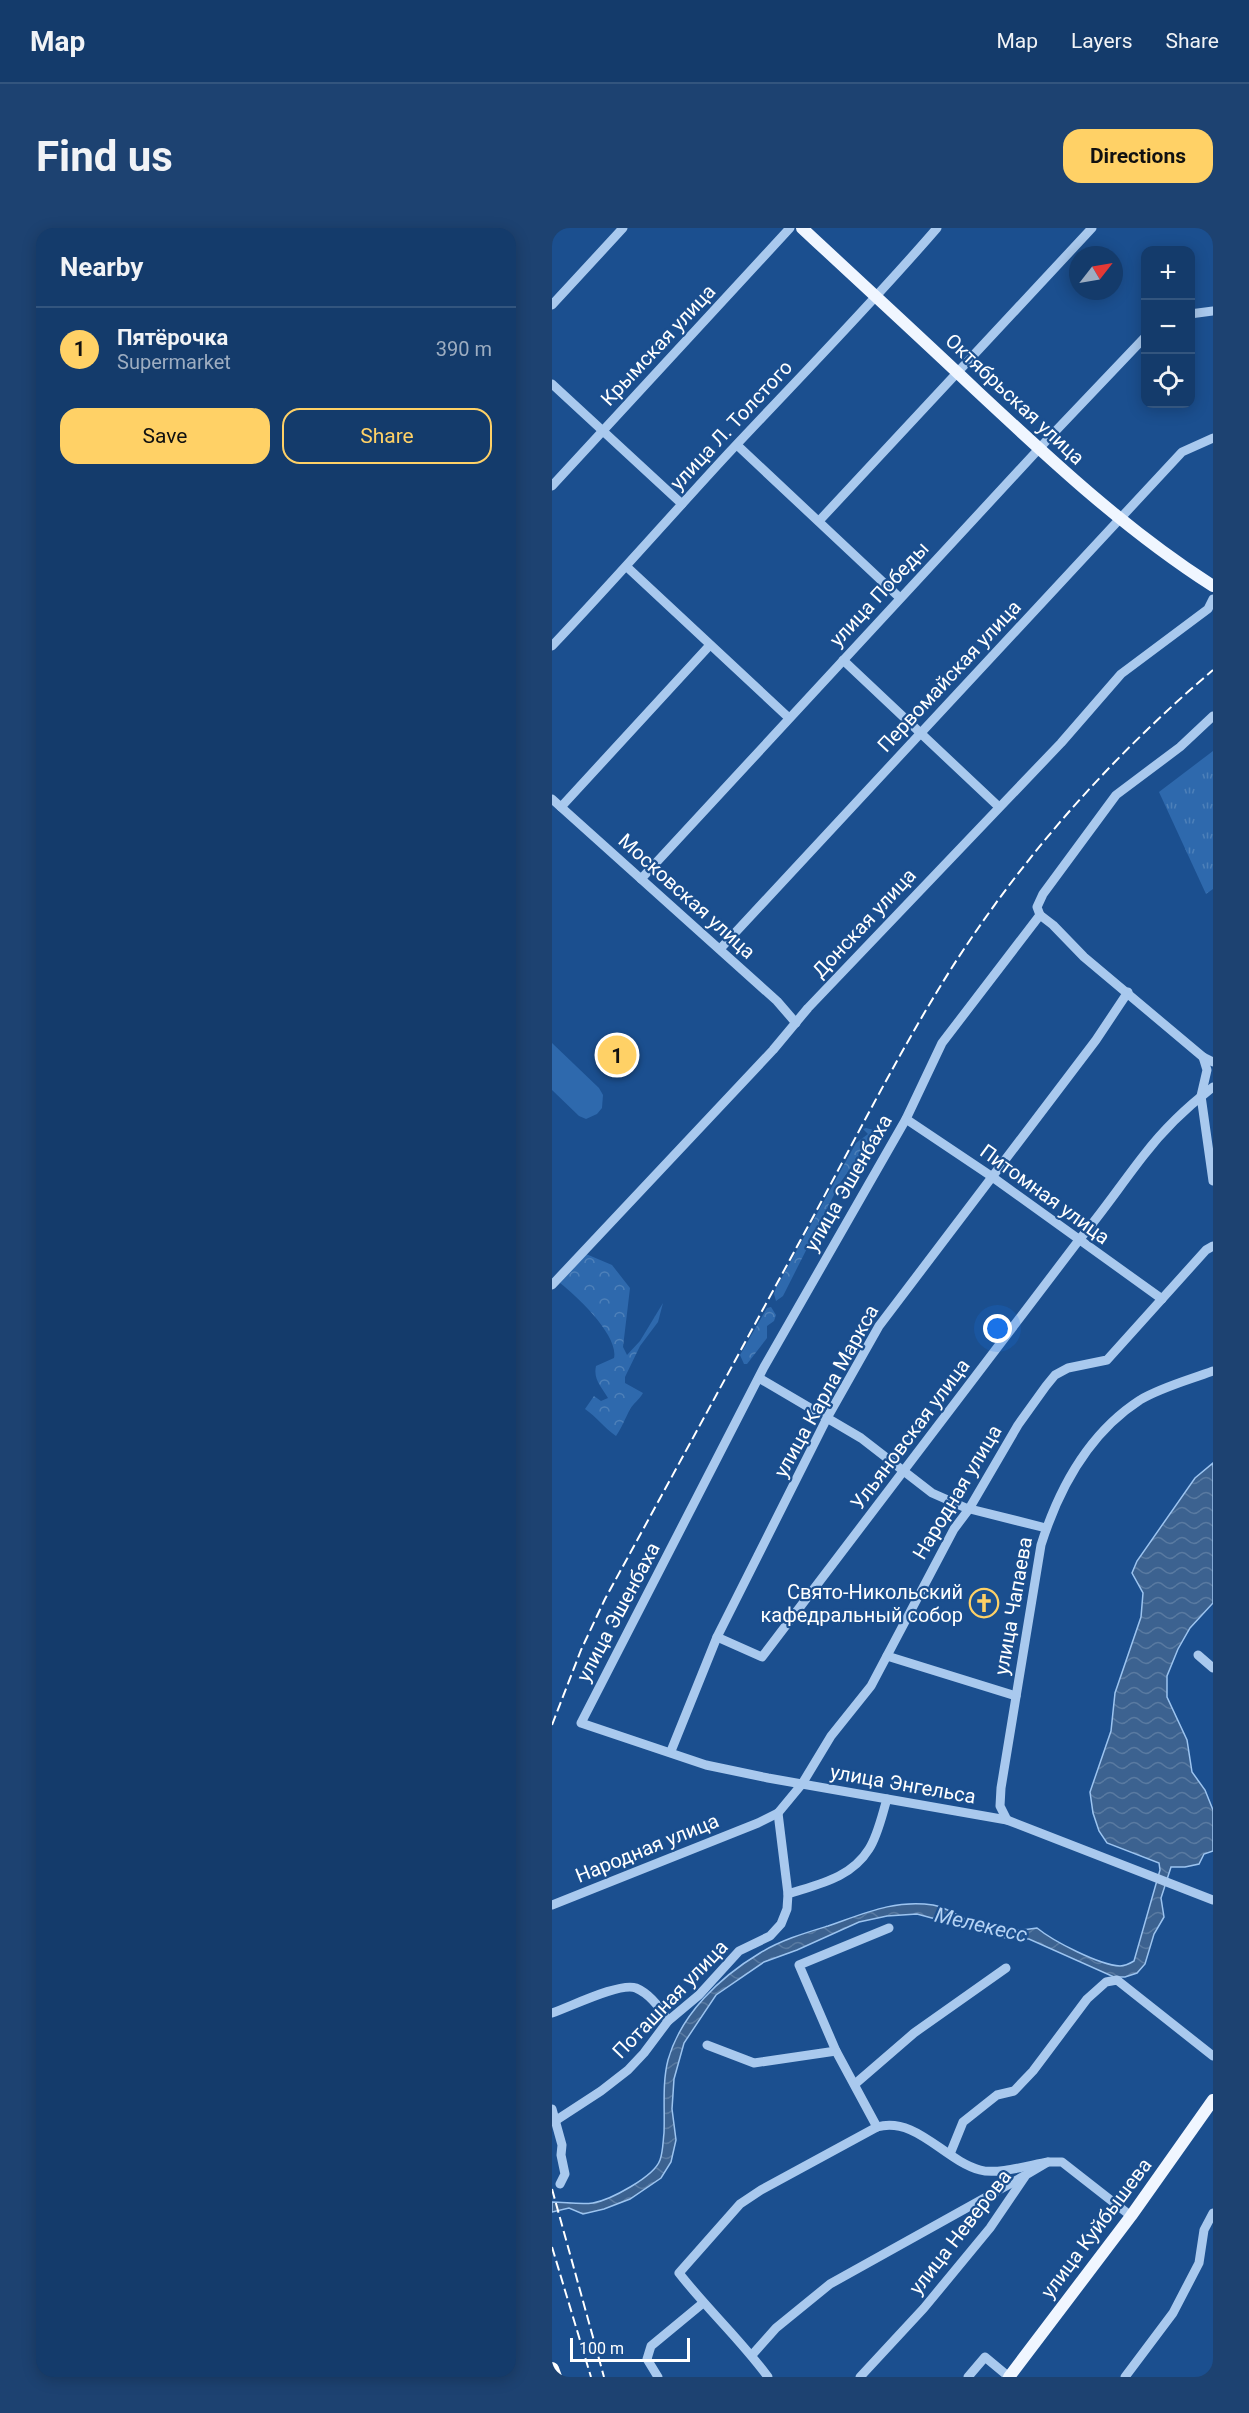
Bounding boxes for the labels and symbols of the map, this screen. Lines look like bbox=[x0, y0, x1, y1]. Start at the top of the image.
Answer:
north arrow bbox=[1069, 246, 1123, 300]
street label: Крымская улица bbox=[596, 279, 720, 411]
street label: Октябрьская улица bbox=[941, 328, 1089, 470]
street label: улица Л. Толстого bbox=[665, 355, 797, 495]
street label: улица Победы bbox=[824, 537, 934, 651]
street label: Первомайская улица bbox=[872, 595, 1026, 757]
street label: Московская улица bbox=[614, 828, 760, 964]
street label: Донская улица bbox=[807, 863, 921, 983]
pin: 1 bbox=[598, 1032, 636, 1078]
street label: улица Эшенбаха bbox=[799, 1110, 897, 1256]
street label: Питомная улица bbox=[975, 1139, 1115, 1249]
street label: улица Карла Маркса bbox=[769, 1300, 883, 1482]
your location bbox=[983, 1314, 1012, 1343]
street label: Ульяновская улица bbox=[845, 1354, 975, 1514]
street label: Народная улица bbox=[907, 1421, 1007, 1563]
street label: улица Чапаева bbox=[989, 1535, 1037, 1677]
street label: улица Эшенбаха bbox=[571, 1538, 665, 1686]
place label: Свято-Никольский кафедральный собор bbox=[760, 1580, 963, 1627]
church icon: Свято-Никольский кафедральный собор bbox=[968, 1587, 1000, 1619]
street label: улица Энгельса bbox=[828, 1759, 978, 1809]
street label: Народная улица bbox=[572, 1808, 722, 1888]
water label: Мелекесс bbox=[932, 1903, 1030, 1947]
street label: Поташная улица bbox=[607, 1935, 733, 2063]
street label: улица Куйбышева bbox=[1036, 2153, 1156, 2303]
street label: улица Неверова bbox=[904, 2165, 1016, 2299]
scale bar bbox=[570, 2335, 690, 2362]

